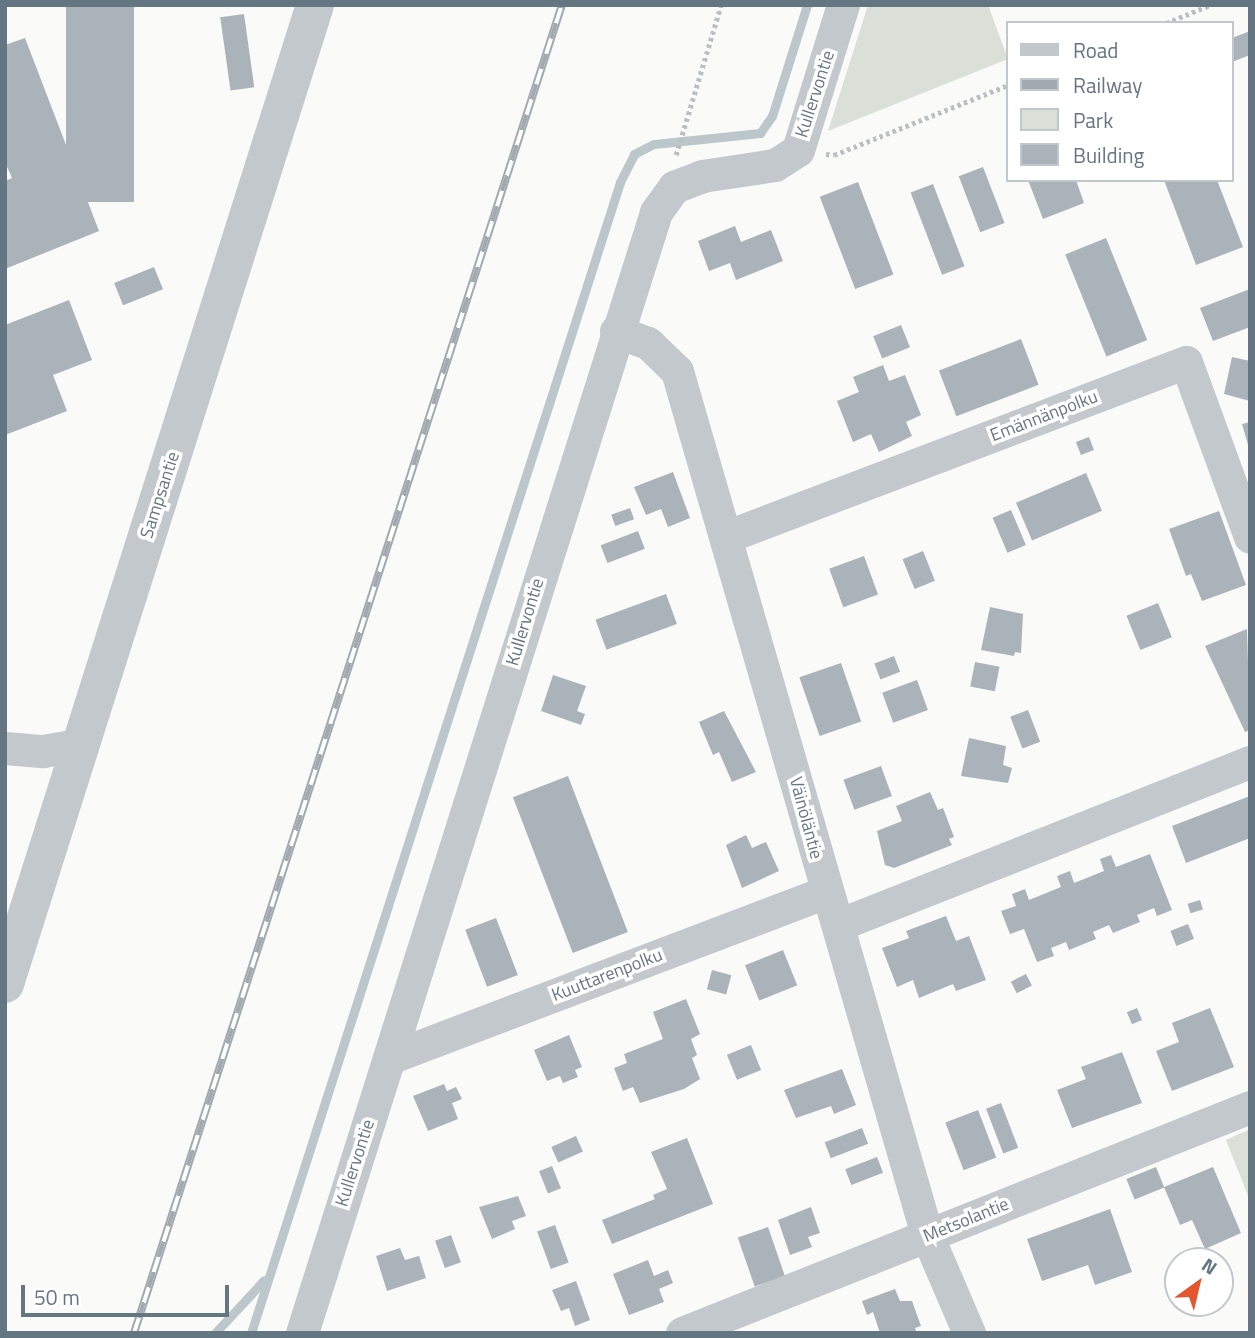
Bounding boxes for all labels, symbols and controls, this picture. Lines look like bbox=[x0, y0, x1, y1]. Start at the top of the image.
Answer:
legend bbox=[1006, 21, 1234, 182]
text: Road bbox=[1073, 34, 1118, 66]
street label: Kullervontie bbox=[791, 48, 839, 140]
text: Railway bbox=[1073, 69, 1142, 101]
text: Park bbox=[1073, 104, 1113, 136]
text: Building bbox=[1073, 139, 1144, 171]
street label: Emännänpolku bbox=[987, 386, 1101, 446]
street label: Sampsantie bbox=[136, 449, 184, 541]
street label: Kullervontie bbox=[501, 576, 549, 668]
street label: Väinöläntie bbox=[785, 775, 827, 861]
street label: Kuuttarenpolku bbox=[549, 944, 665, 1006]
street label: Kullervontie bbox=[331, 1117, 379, 1209]
street label: Metsolantie bbox=[920, 1193, 1012, 1247]
north arrow bbox=[1164, 1247, 1234, 1317]
text: N bbox=[1196, 1250, 1223, 1282]
scale bar bbox=[24, 1272, 233, 1316]
text: 50 m bbox=[34, 1281, 80, 1313]

